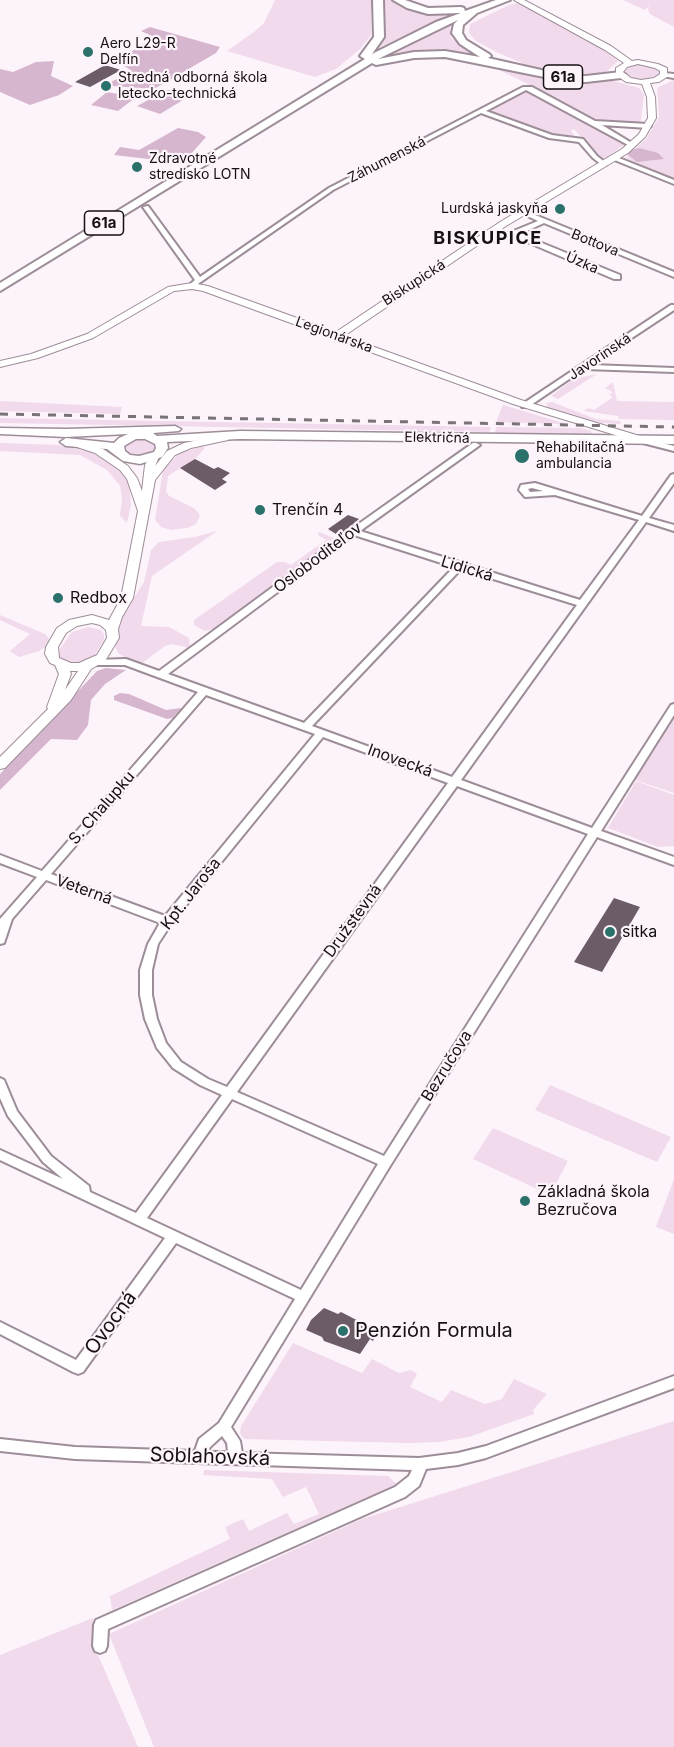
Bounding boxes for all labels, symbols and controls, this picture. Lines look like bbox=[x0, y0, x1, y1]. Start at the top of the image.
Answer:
place label: Aero L29-R Delfín bbox=[100, 36, 176, 68]
marker: Aero L29-R Delfín bbox=[81, 45, 95, 59]
road number: 61a bbox=[544, 65, 582, 89]
place label: Stredná odborná škola letecko-technická bbox=[118, 70, 267, 102]
marker: Stredná odborná škola letecko-technická bbox=[99, 79, 113, 93]
street label: Záhumenská bbox=[345, 133, 429, 187]
place label: Zdravotné stredisko LOTN bbox=[149, 151, 251, 184]
marker: Zdravotné stredisko LOTN bbox=[130, 160, 144, 174]
place label: Lurdská jaskyňa bbox=[441, 201, 548, 217]
marker: Lurdská jaskyňa bbox=[553, 202, 567, 216]
road number: 61a bbox=[84, 211, 124, 235]
street label: Bottova bbox=[569, 226, 621, 260]
district label: BISKUPICE bbox=[433, 228, 543, 250]
street label: Úzka bbox=[563, 249, 601, 277]
street label: Biskupická bbox=[379, 257, 449, 309]
street label: Legionárska bbox=[293, 313, 375, 357]
street label: Javorinská bbox=[566, 330, 634, 384]
street label: Električná bbox=[404, 429, 470, 447]
place label: Rehabilitačná ambulancia bbox=[536, 440, 624, 472]
marker: Rehabilitačná ambulancia bbox=[513, 447, 531, 465]
place label: Trenčín 4 bbox=[272, 500, 343, 520]
marker: Trenčín 4 bbox=[253, 503, 267, 517]
street label: Osloboditeľov bbox=[270, 519, 366, 597]
street label: Lidická bbox=[439, 552, 495, 586]
place label: Redbox bbox=[70, 588, 127, 608]
marker: Redbox bbox=[51, 591, 65, 605]
street label: Inovecká bbox=[365, 740, 435, 782]
street label: S. Chalupku bbox=[65, 767, 139, 849]
street label: Kpt. Jaroša bbox=[157, 854, 225, 934]
street label: Veterná bbox=[53, 871, 115, 909]
street label: Družstevná bbox=[320, 881, 386, 961]
place label: sitka bbox=[622, 922, 657, 942]
marker: sitka bbox=[603, 925, 617, 939]
street label: Bezručova bbox=[418, 1027, 476, 1105]
place label: Základná škola Bezručova bbox=[537, 1182, 650, 1220]
marker: Základná škola Bezručova bbox=[518, 1194, 532, 1208]
street label: Ovocná bbox=[80, 1287, 142, 1359]
place label: Penzión Formula bbox=[355, 1319, 513, 1343]
marker: Penzión Formula bbox=[336, 1324, 350, 1338]
street label: Soblahovská bbox=[149, 1443, 271, 1471]

